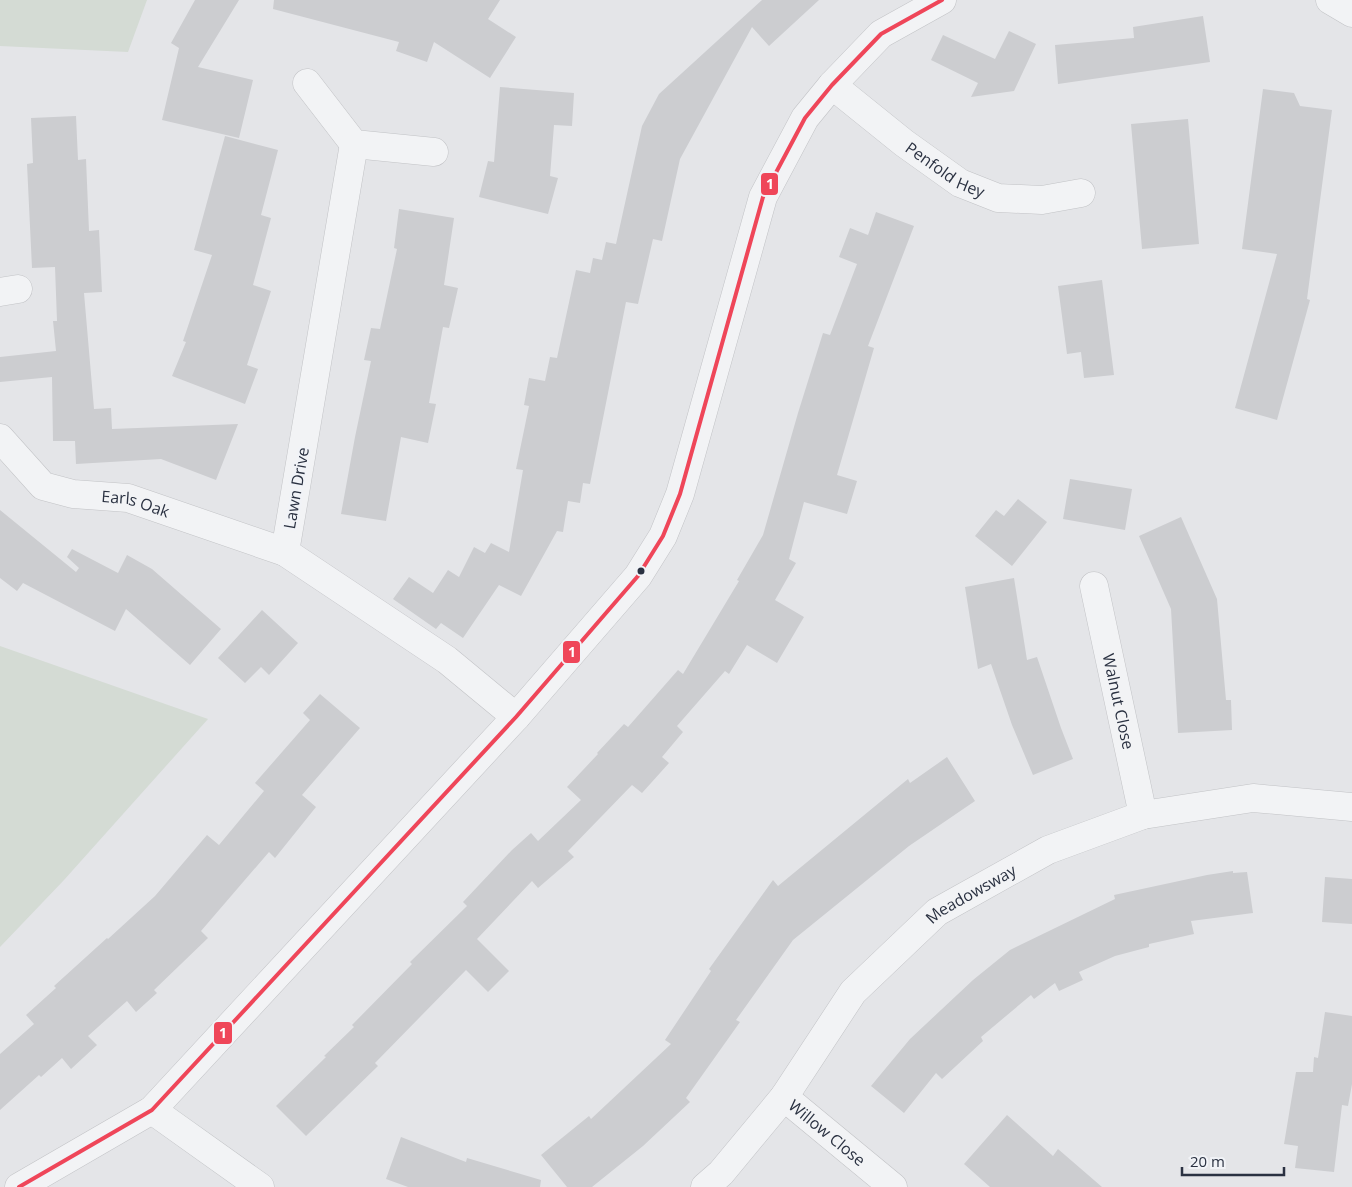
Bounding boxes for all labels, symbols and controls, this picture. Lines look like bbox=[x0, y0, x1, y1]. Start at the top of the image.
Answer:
street label: Penfold Hey bbox=[901, 137, 989, 203]
line badge: 1 bbox=[760, 172, 779, 196]
text: 1 bbox=[766, 174, 774, 193]
street label: Lawn Drive bbox=[278, 445, 314, 531]
street label: Earls Oak bbox=[101, 485, 173, 523]
unlabelled marker bbox=[636, 566, 646, 576]
line badge: 1 bbox=[562, 640, 581, 664]
text: 1 bbox=[568, 642, 576, 661]
street label: Walnut Close bbox=[1098, 651, 1140, 751]
street label: Meadowsway bbox=[921, 859, 1021, 928]
line badge: 1 bbox=[213, 1021, 233, 1045]
text: 1 bbox=[219, 1023, 227, 1042]
street label: Willow Close bbox=[784, 1094, 870, 1171]
scale bar bbox=[1182, 1144, 1284, 1176]
text: 20 m bbox=[1190, 1151, 1225, 1171]

